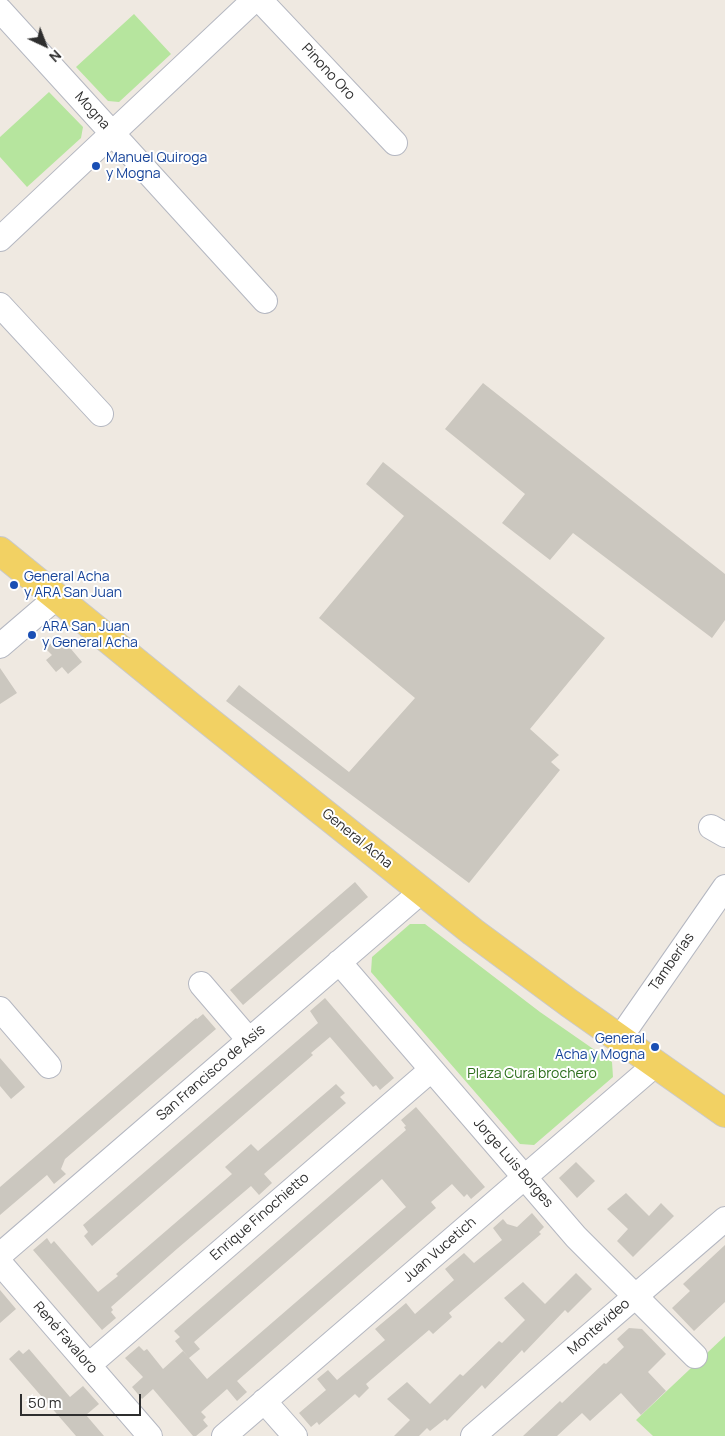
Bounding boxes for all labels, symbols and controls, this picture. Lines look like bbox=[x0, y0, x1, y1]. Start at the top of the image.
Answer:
north arrow bbox=[20, 20, 70, 70]
street label: Pinono Oro bbox=[298, 40, 358, 104]
text: N bbox=[45, 46, 66, 67]
street label: Mogna bbox=[71, 89, 113, 133]
place label: Manuel Quiroga y Mogna bbox=[106, 150, 207, 182]
marker: Manuel Quiroga y Mogna bbox=[90, 160, 102, 172]
place label: General Acha y ARA San Juan bbox=[24, 569, 122, 602]
marker: General Acha y ARA San Juan bbox=[8, 579, 20, 591]
place label: ARA San Juan y General Acha bbox=[42, 619, 138, 652]
marker: ARA San Juan y General Acha bbox=[26, 629, 38, 641]
street label: General Acha bbox=[318, 806, 396, 872]
street label: Tamberías bbox=[646, 930, 698, 994]
street label: San Francisco de Asis bbox=[153, 1021, 269, 1125]
place label: General Acha y Mogna bbox=[555, 1031, 645, 1064]
marker: General Acha y Mogna bbox=[649, 1041, 661, 1053]
park label: Plaza Cura brochero bbox=[467, 1066, 597, 1082]
street label: Jorge Luis Borges bbox=[470, 1115, 556, 1211]
street label: Enrique Finochietto bbox=[207, 1170, 313, 1264]
street label: Juan Vucetich bbox=[400, 1214, 480, 1286]
street label: Montevideo bbox=[565, 1295, 633, 1359]
street label: René Favaloro bbox=[29, 1299, 101, 1377]
scale bar bbox=[22, 1384, 144, 1416]
text: 50 m bbox=[28, 1392, 62, 1413]

